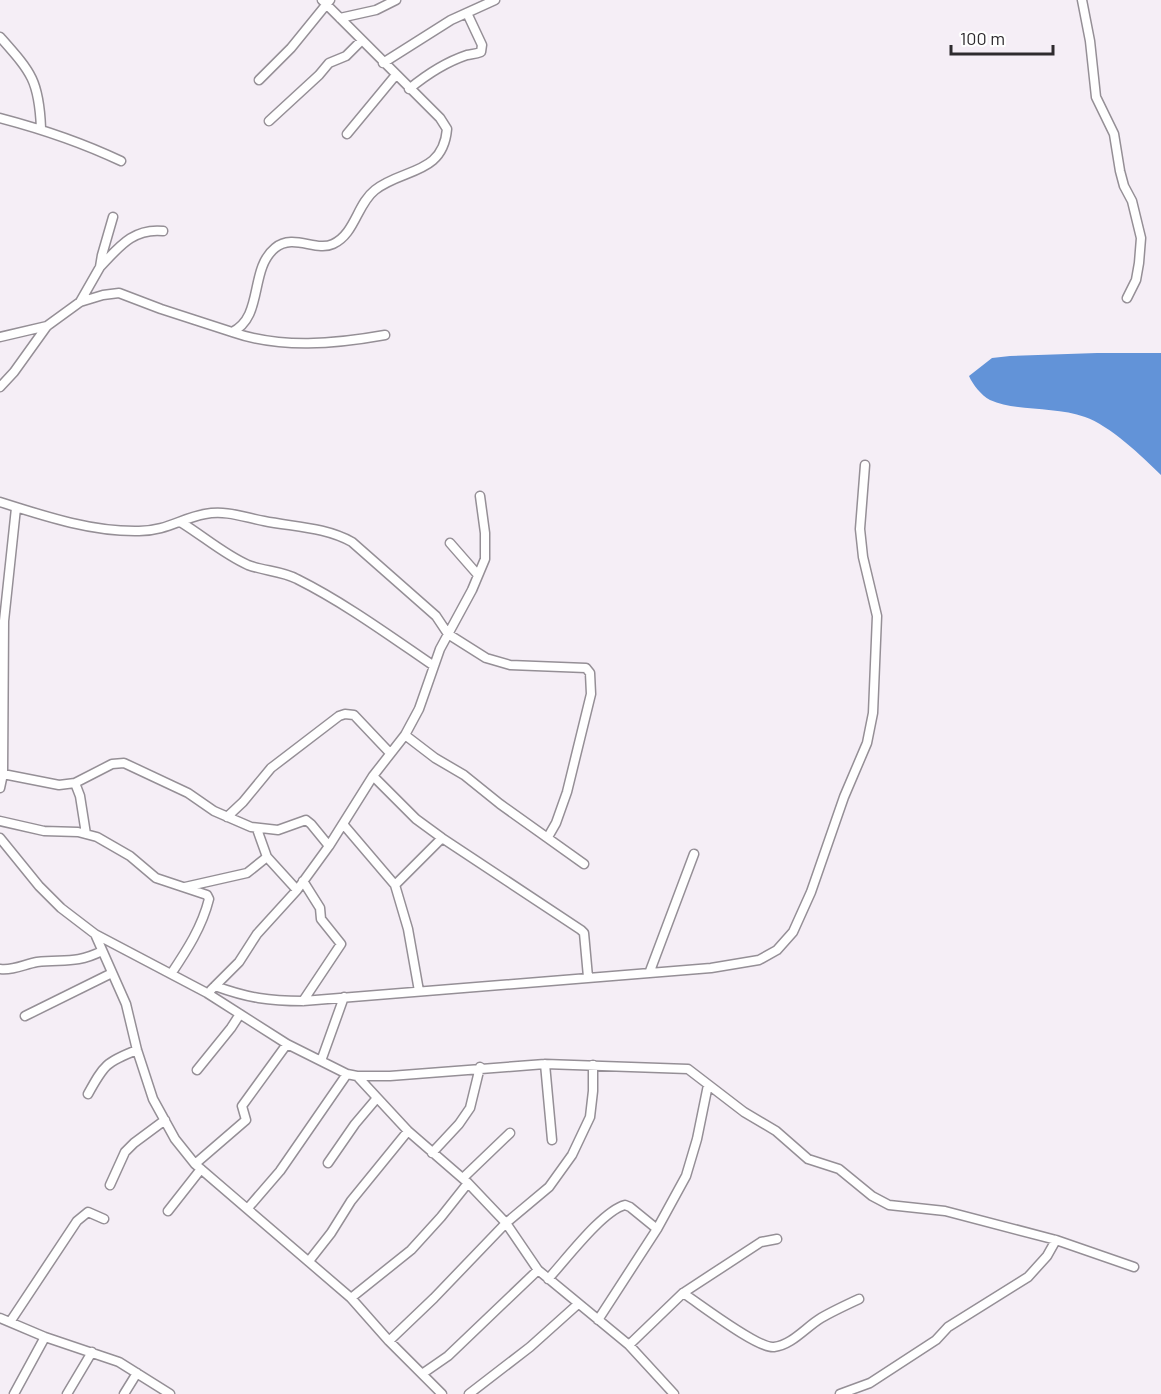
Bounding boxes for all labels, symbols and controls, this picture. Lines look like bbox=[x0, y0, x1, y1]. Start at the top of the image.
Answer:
scale bar bbox=[951, 18, 1053, 56]
text: 100 m bbox=[960, 27, 1005, 49]

